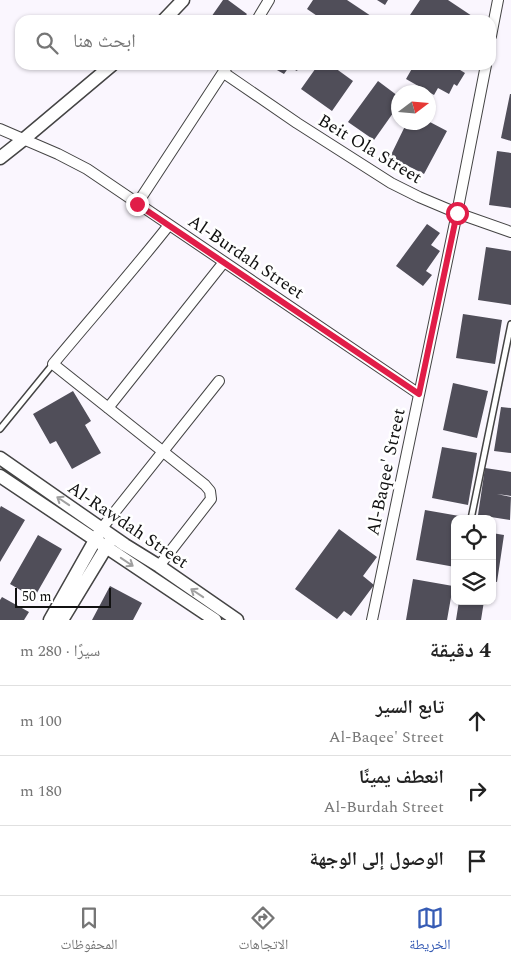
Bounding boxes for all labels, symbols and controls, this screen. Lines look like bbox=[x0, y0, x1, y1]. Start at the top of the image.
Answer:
search box bbox=[15, 15, 496, 70]
text: ابحث هنا bbox=[73, 27, 136, 56]
icon: search bbox=[33, 29, 61, 57]
north arrow bbox=[391, 85, 436, 130]
street label: Beit Ola Street bbox=[313, 107, 427, 191]
route end bbox=[126, 193, 149, 216]
route start bbox=[446, 202, 469, 225]
street label: Al-Burdah Street bbox=[182, 208, 310, 306]
street label: Al-Baqee' Street bbox=[359, 406, 413, 538]
street label: Al-Rawdah Street bbox=[62, 474, 194, 576]
one-way arrow bbox=[56, 496, 70, 506]
map controls bbox=[451, 515, 496, 605]
button: locate bbox=[451, 515, 496, 560]
one-way arrow bbox=[120, 557, 134, 567]
button: layers bbox=[451, 560, 496, 605]
scale bar bbox=[15, 585, 111, 608]
text: 50 m bbox=[22, 586, 52, 607]
one-way arrow bbox=[190, 587, 204, 598]
text: 4 دقيقة bbox=[430, 635, 491, 667]
text: سيرًا · 280 m bbox=[20, 639, 100, 663]
text: تابع السير bbox=[376, 693, 444, 722]
icon: ahead bbox=[463, 707, 491, 735]
text: 100 m bbox=[20, 709, 62, 733]
text: Al-Baqee' Street bbox=[329, 725, 444, 749]
text: انعطف يمينًا bbox=[359, 763, 444, 792]
icon: right bbox=[463, 777, 491, 805]
text: 180 m bbox=[20, 779, 62, 803]
text: Al-Burdah Street bbox=[324, 795, 444, 819]
text: الوصول إلى الوجهة bbox=[310, 845, 444, 874]
icon: arrive bbox=[463, 847, 491, 875]
tab: المحفوظات bbox=[61, 904, 117, 958]
tab: الاتجاهات bbox=[239, 904, 288, 958]
tab: الخريطة bbox=[409, 904, 450, 958]

